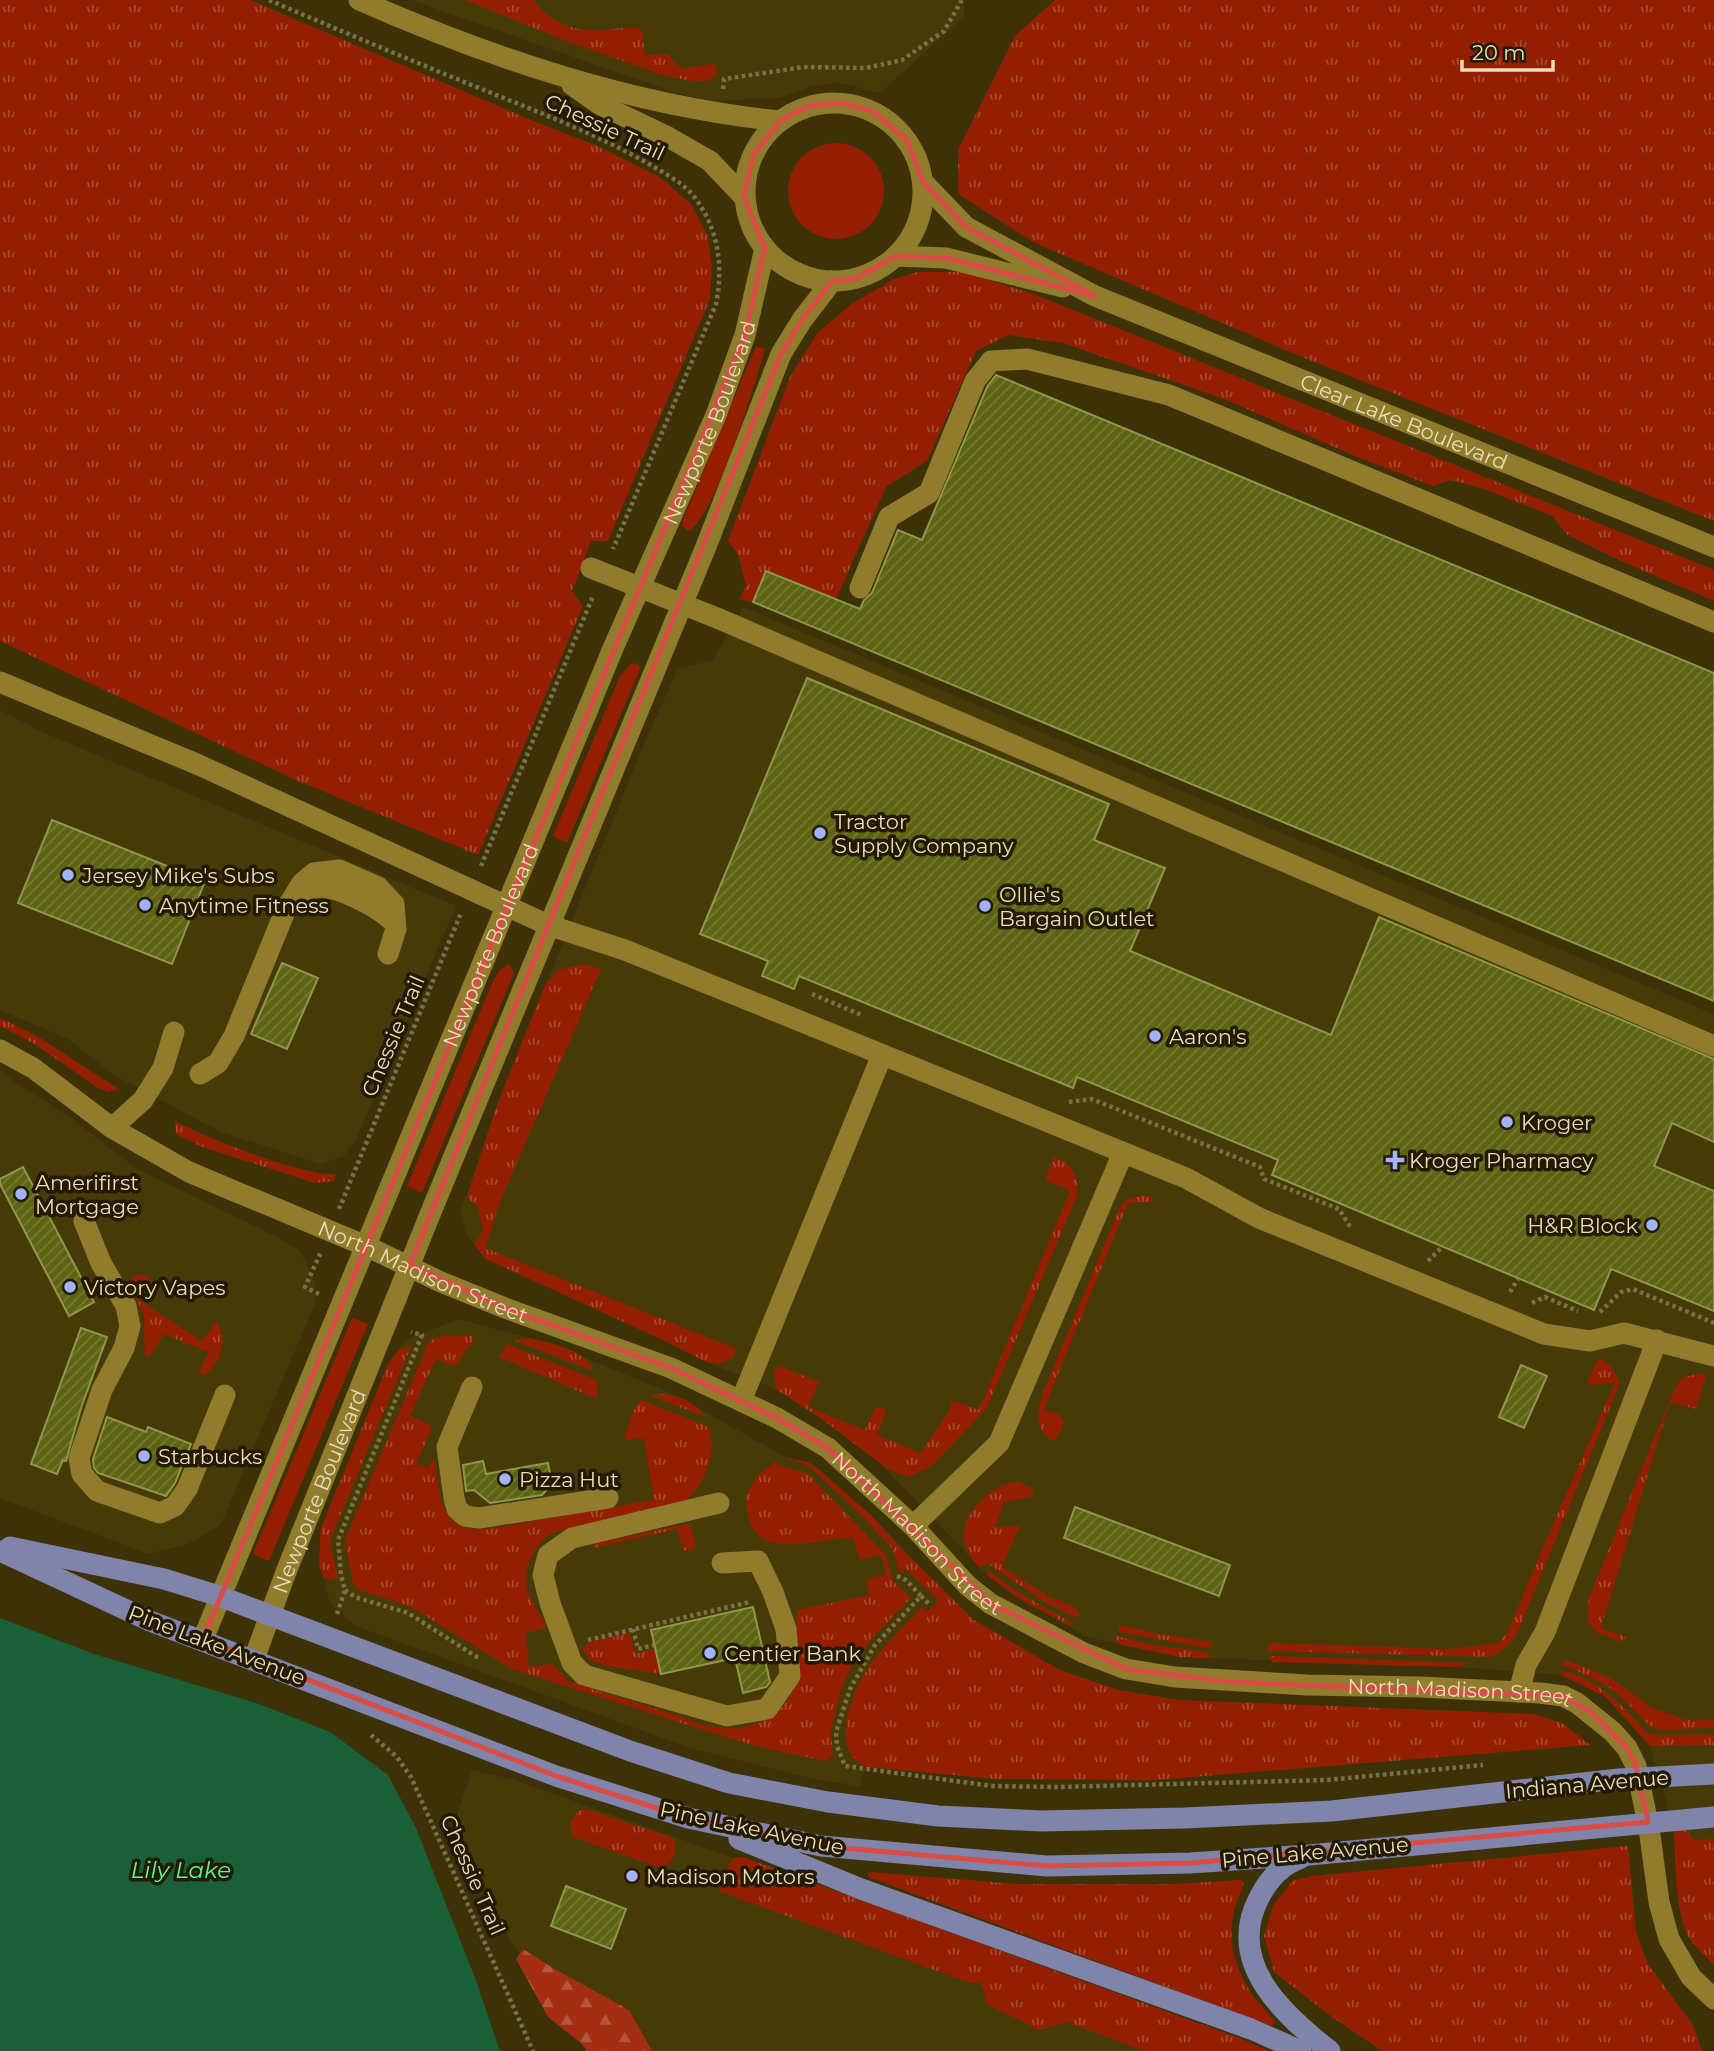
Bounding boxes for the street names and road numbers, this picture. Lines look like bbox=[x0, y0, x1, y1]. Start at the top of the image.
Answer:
street label: Chessie Trail bbox=[541, 88, 669, 166]
street label: Newporte Boulevard bbox=[657, 318, 760, 528]
street label: Clear Lake Boulevard bbox=[1297, 368, 1511, 474]
street label: Newporte Boulevard bbox=[437, 840, 543, 1050]
street label: Chessie Trail bbox=[356, 972, 430, 1100]
street label: North Madison Street bbox=[315, 1215, 531, 1328]
street label: Newporte Boulevard bbox=[267, 1385, 371, 1596]
street label: North Madison Street bbox=[827, 1446, 1006, 1620]
street label: Pine Lake Avenue bbox=[125, 1600, 309, 1690]
street label: North Madison Street bbox=[1347, 1673, 1578, 1712]
street label: Indiana Avenue bbox=[1504, 1764, 1670, 1804]
street label: Pine Lake Avenue bbox=[658, 1796, 846, 1860]
street label: Chessie Trail bbox=[435, 1811, 511, 1939]
street label: Pine Lake Avenue bbox=[1221, 1831, 1409, 1873]

